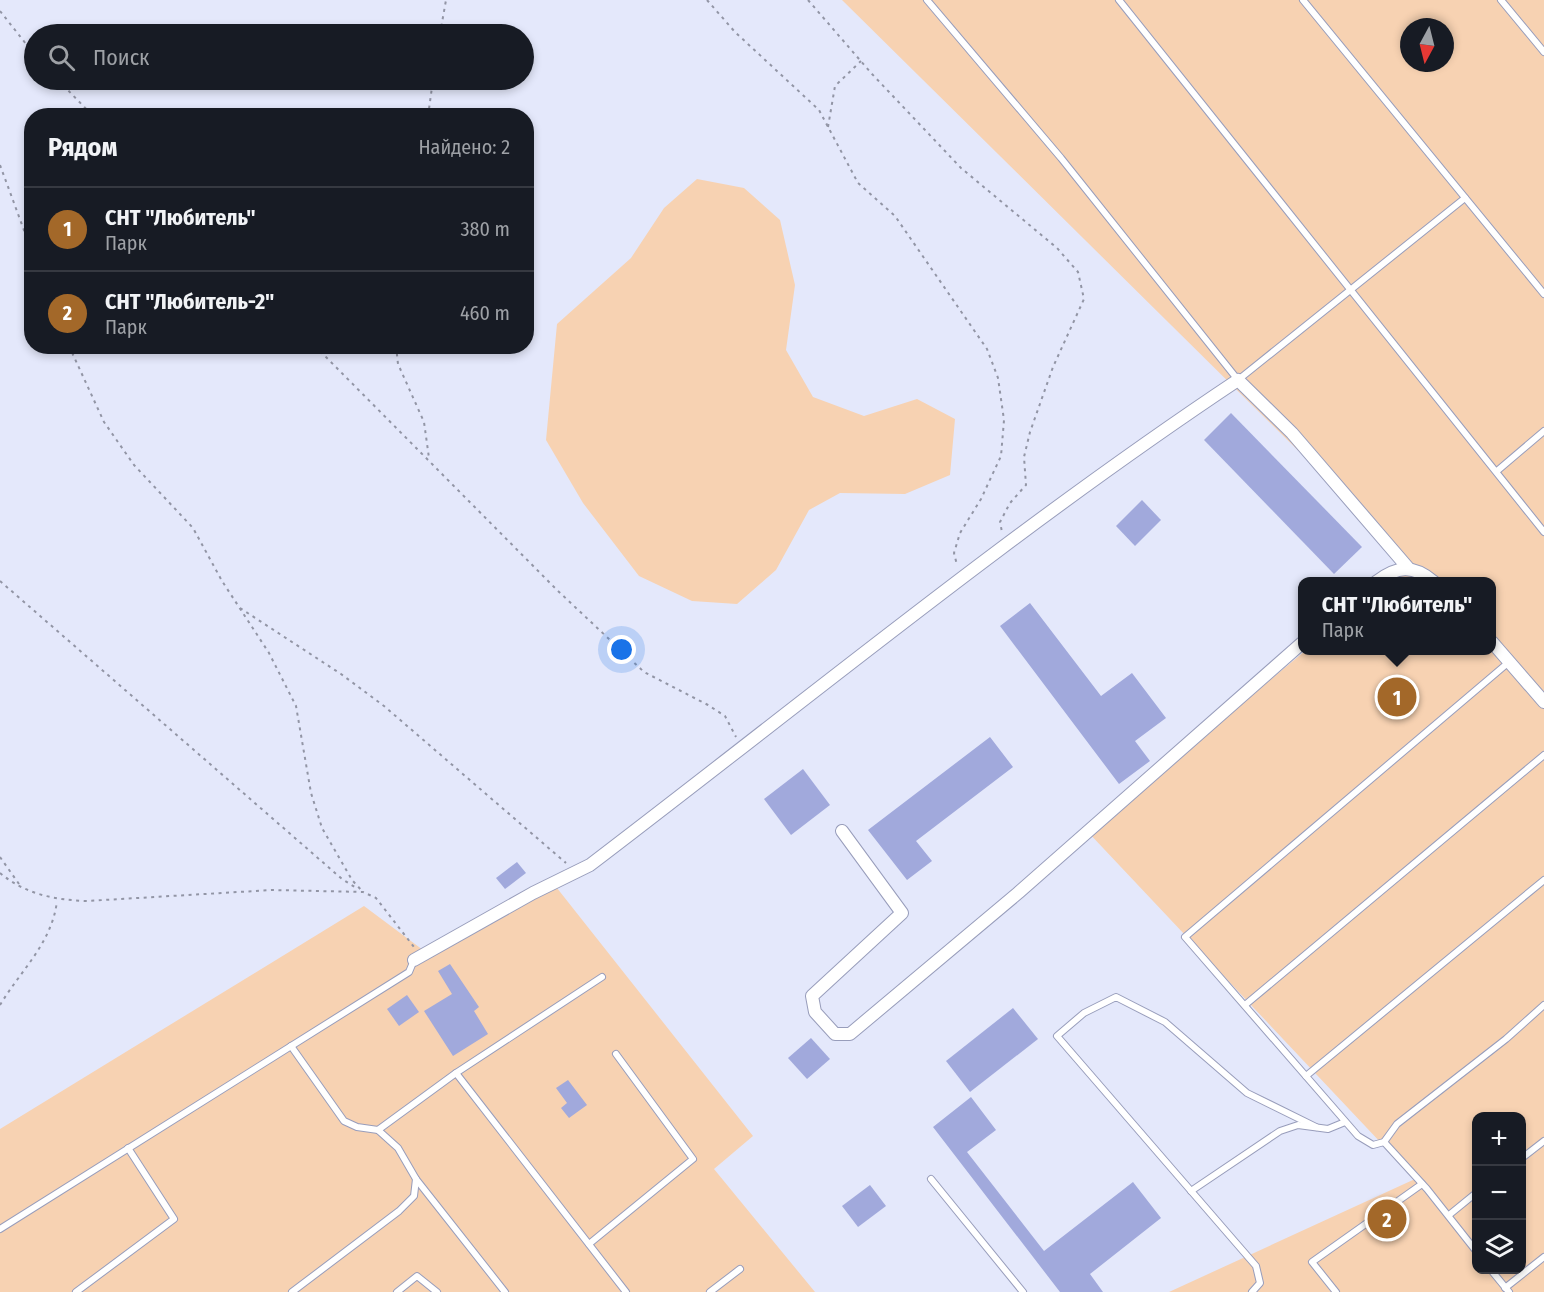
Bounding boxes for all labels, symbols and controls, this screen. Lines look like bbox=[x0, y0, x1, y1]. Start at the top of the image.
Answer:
north arrow bbox=[1400, 18, 1454, 72]
search box bbox=[24, 24, 534, 90]
icon: search bbox=[45, 41, 78, 74]
text: Поиск bbox=[93, 44, 149, 71]
text: Рядом bbox=[48, 132, 117, 163]
text: Найдено: 2 bbox=[418, 135, 510, 159]
text: СНТ "Любитель" bbox=[105, 204, 256, 231]
text: 1 bbox=[63, 217, 72, 241]
text: 380 m bbox=[460, 217, 510, 241]
text: Парк bbox=[105, 231, 147, 255]
text: СНТ "Любитель-2" bbox=[105, 288, 274, 315]
text: 2 bbox=[63, 301, 72, 325]
text: 460 m bbox=[460, 301, 510, 325]
text: Парк bbox=[105, 315, 147, 339]
popup bbox=[1298, 577, 1496, 655]
text: СНТ "Любитель" bbox=[1322, 591, 1472, 618]
text: Парк bbox=[1322, 618, 1364, 642]
your location bbox=[607, 635, 636, 664]
pin: 1 bbox=[1378, 674, 1416, 720]
map controls bbox=[1472, 1112, 1526, 1274]
button: + bbox=[1472, 1112, 1526, 1166]
button: − bbox=[1472, 1166, 1526, 1220]
pin: 2 bbox=[1368, 1196, 1406, 1242]
button: layers bbox=[1472, 1220, 1526, 1274]

